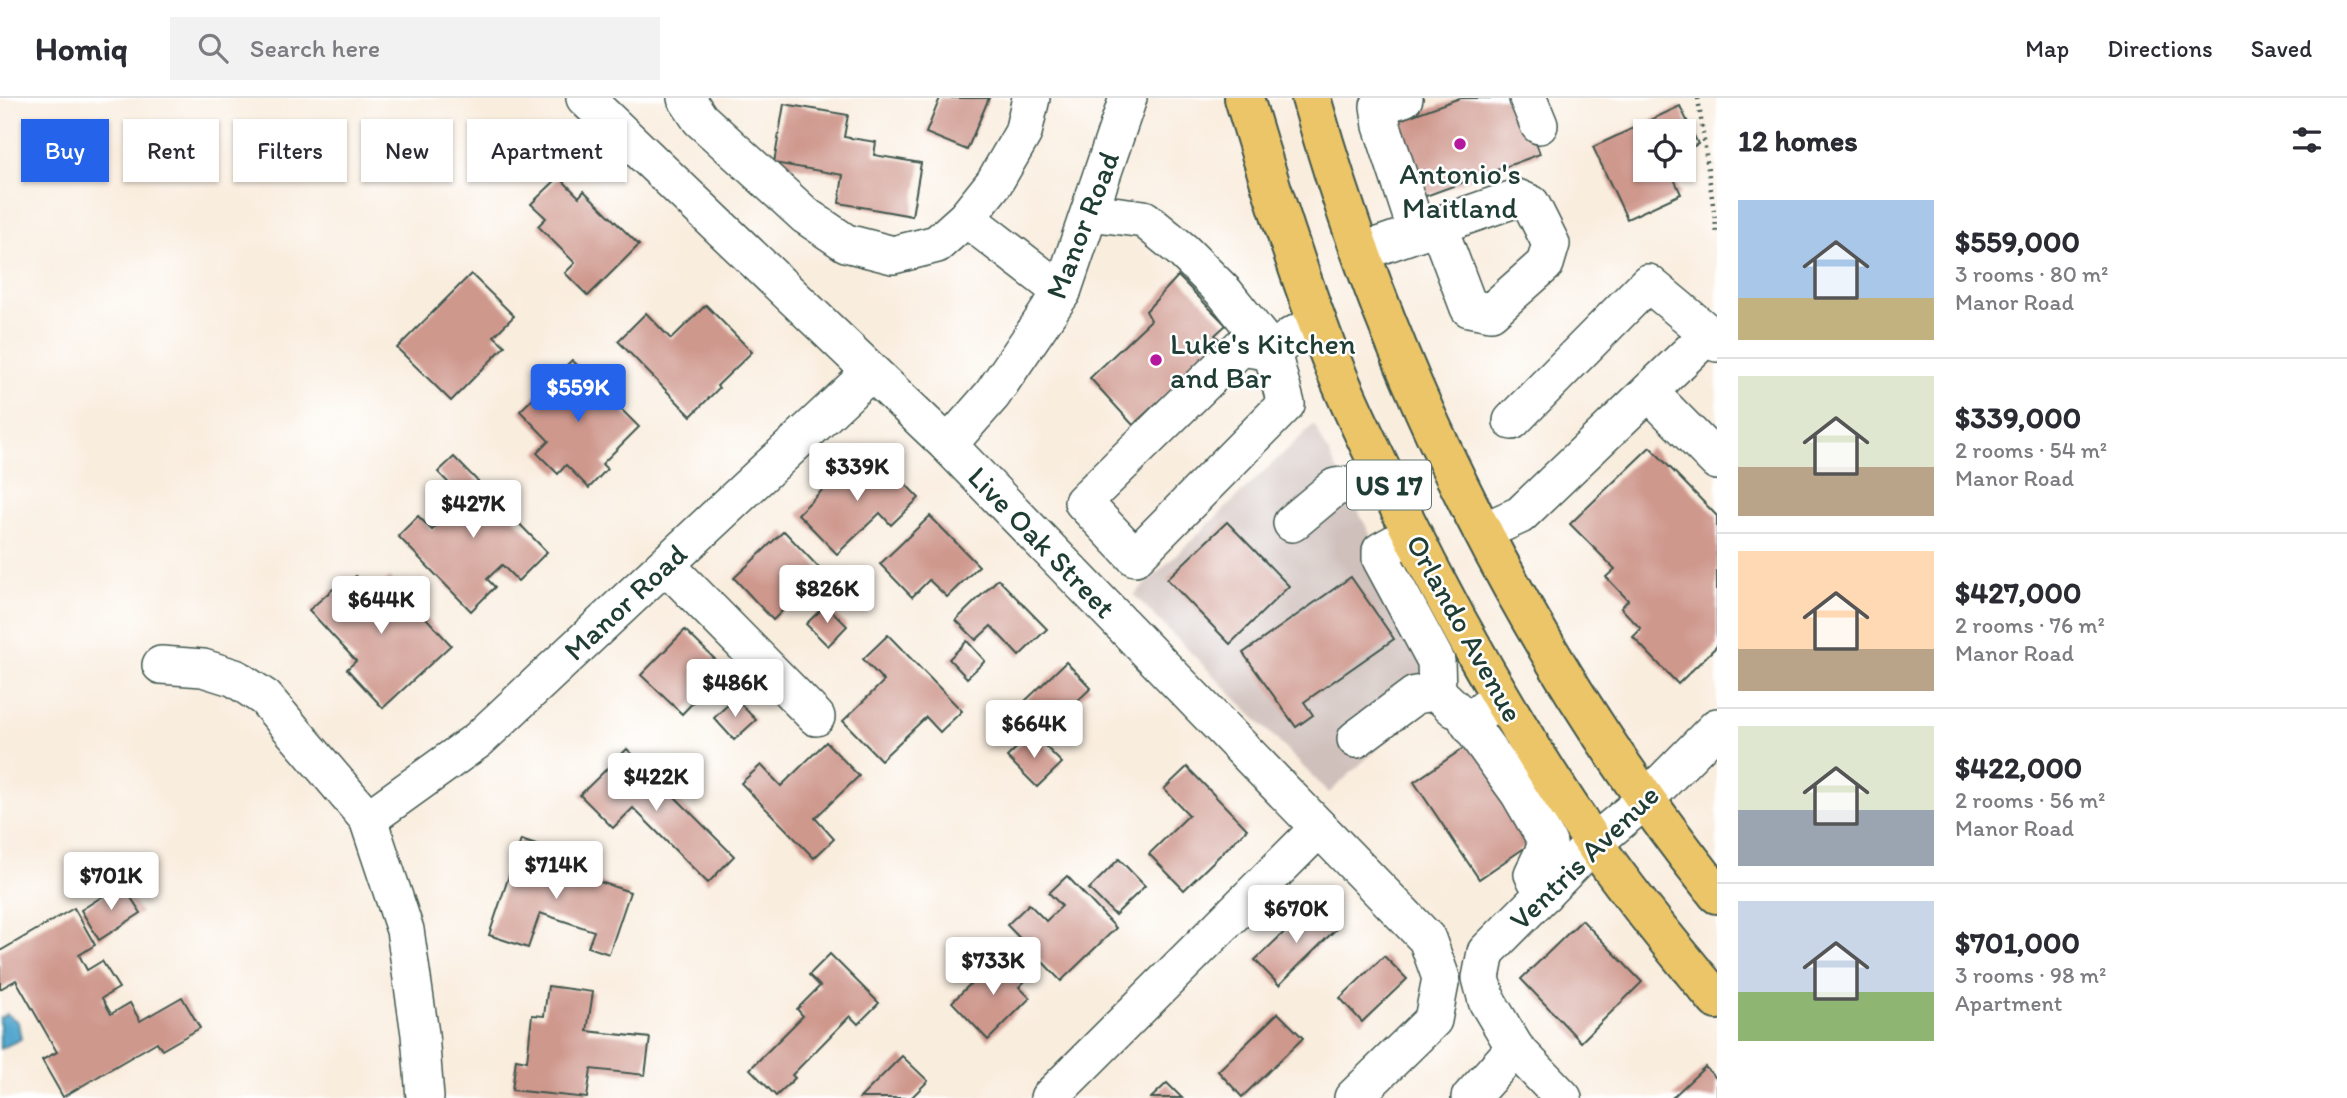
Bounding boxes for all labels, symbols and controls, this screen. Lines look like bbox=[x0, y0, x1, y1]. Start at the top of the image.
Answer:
search box bbox=[170, 17, 660, 80]
text: Homiq bbox=[35, 29, 128, 68]
icon: search bbox=[194, 29, 232, 67]
text: Search here bbox=[250, 32, 380, 64]
text: Map bbox=[2025, 34, 2069, 63]
text: Directions bbox=[2107, 34, 2213, 63]
text: Saved bbox=[2251, 34, 2312, 63]
chip: Buy bbox=[21, 119, 109, 182]
chip: Rent bbox=[123, 119, 219, 182]
chip: Filters bbox=[233, 119, 347, 182]
chip: New bbox=[361, 119, 453, 182]
chip: Apartment bbox=[467, 119, 627, 182]
map controls bbox=[1633, 119, 1696, 182]
button: locate bbox=[1633, 119, 1696, 182]
icon: filters bbox=[2288, 121, 2326, 159]
text: 12 homes bbox=[1738, 122, 1858, 159]
marker: Antonio's Maitland bbox=[1452, 136, 1468, 152]
street label: Manor Road bbox=[1037, 146, 1127, 304]
place label: Antonio's Maitland bbox=[1399, 155, 1521, 226]
text: $559,000 bbox=[1955, 223, 2080, 260]
icon: home bbox=[1794, 228, 1878, 312]
text: 3 rooms · 80 m² bbox=[1955, 260, 2109, 288]
text: Manor Road bbox=[1955, 288, 2074, 316]
place label: Luke's Kitchen and Bar bbox=[1170, 325, 1356, 396]
marker: Luke's Kitchen and Bar bbox=[1148, 352, 1164, 368]
pin: $559K bbox=[529, 364, 627, 424]
text: $559K bbox=[547, 373, 609, 401]
text: $339,000 bbox=[1955, 399, 2081, 436]
icon: home bbox=[1794, 404, 1878, 488]
text: 2 rooms · 54 m² bbox=[1955, 436, 2107, 464]
pin: $339K bbox=[808, 444, 906, 503]
text: $339K bbox=[825, 452, 889, 480]
street label: Live Oak Street bbox=[960, 458, 1124, 626]
road number: US 17 bbox=[1347, 460, 1431, 510]
text: Manor Road bbox=[1955, 464, 2074, 492]
pin: $427K bbox=[424, 480, 522, 540]
text: $427K bbox=[441, 489, 505, 517]
street label: Orlando Avenue bbox=[1398, 528, 1532, 728]
street label: Manor Road bbox=[556, 536, 694, 668]
pin: $826K bbox=[778, 566, 876, 625]
text: $826K bbox=[795, 574, 859, 602]
text: $427,000 bbox=[1955, 574, 2081, 611]
pin: $644K bbox=[332, 576, 430, 636]
icon: home bbox=[1794, 579, 1878, 663]
text: $644K bbox=[348, 585, 414, 613]
text: 2 rooms · 76 m² bbox=[1955, 611, 2105, 639]
text: Manor Road bbox=[1955, 639, 2074, 667]
pin: $486K bbox=[686, 660, 784, 719]
text: $486K bbox=[703, 668, 767, 696]
pin: $664K bbox=[985, 700, 1083, 760]
text: $664K bbox=[1002, 709, 1066, 737]
text: $422,000 bbox=[1955, 749, 2082, 786]
pin: $422K bbox=[607, 754, 705, 813]
icon: home bbox=[1794, 754, 1878, 838]
text: $422K bbox=[624, 762, 688, 790]
street label: Ventris Avenue bbox=[1501, 776, 1667, 938]
text: 2 rooms · 56 m² bbox=[1955, 786, 2106, 814]
text: Manor Road bbox=[1955, 814, 2074, 842]
pin: $714K bbox=[507, 842, 605, 901]
text: $714K bbox=[525, 850, 587, 878]
pin: $701K bbox=[62, 852, 160, 912]
text: $701K bbox=[80, 861, 142, 889]
pin: $670K bbox=[1247, 886, 1345, 945]
text: $670K bbox=[1264, 894, 1328, 922]
text: $701,000 bbox=[1955, 924, 2080, 961]
icon: home bbox=[1794, 929, 1878, 1013]
pin: $733K bbox=[944, 937, 1042, 997]
text: $733K bbox=[962, 946, 1024, 974]
text: 3 rooms · 98 m² bbox=[1955, 961, 2106, 989]
text: Apartment bbox=[1955, 989, 2062, 1017]

